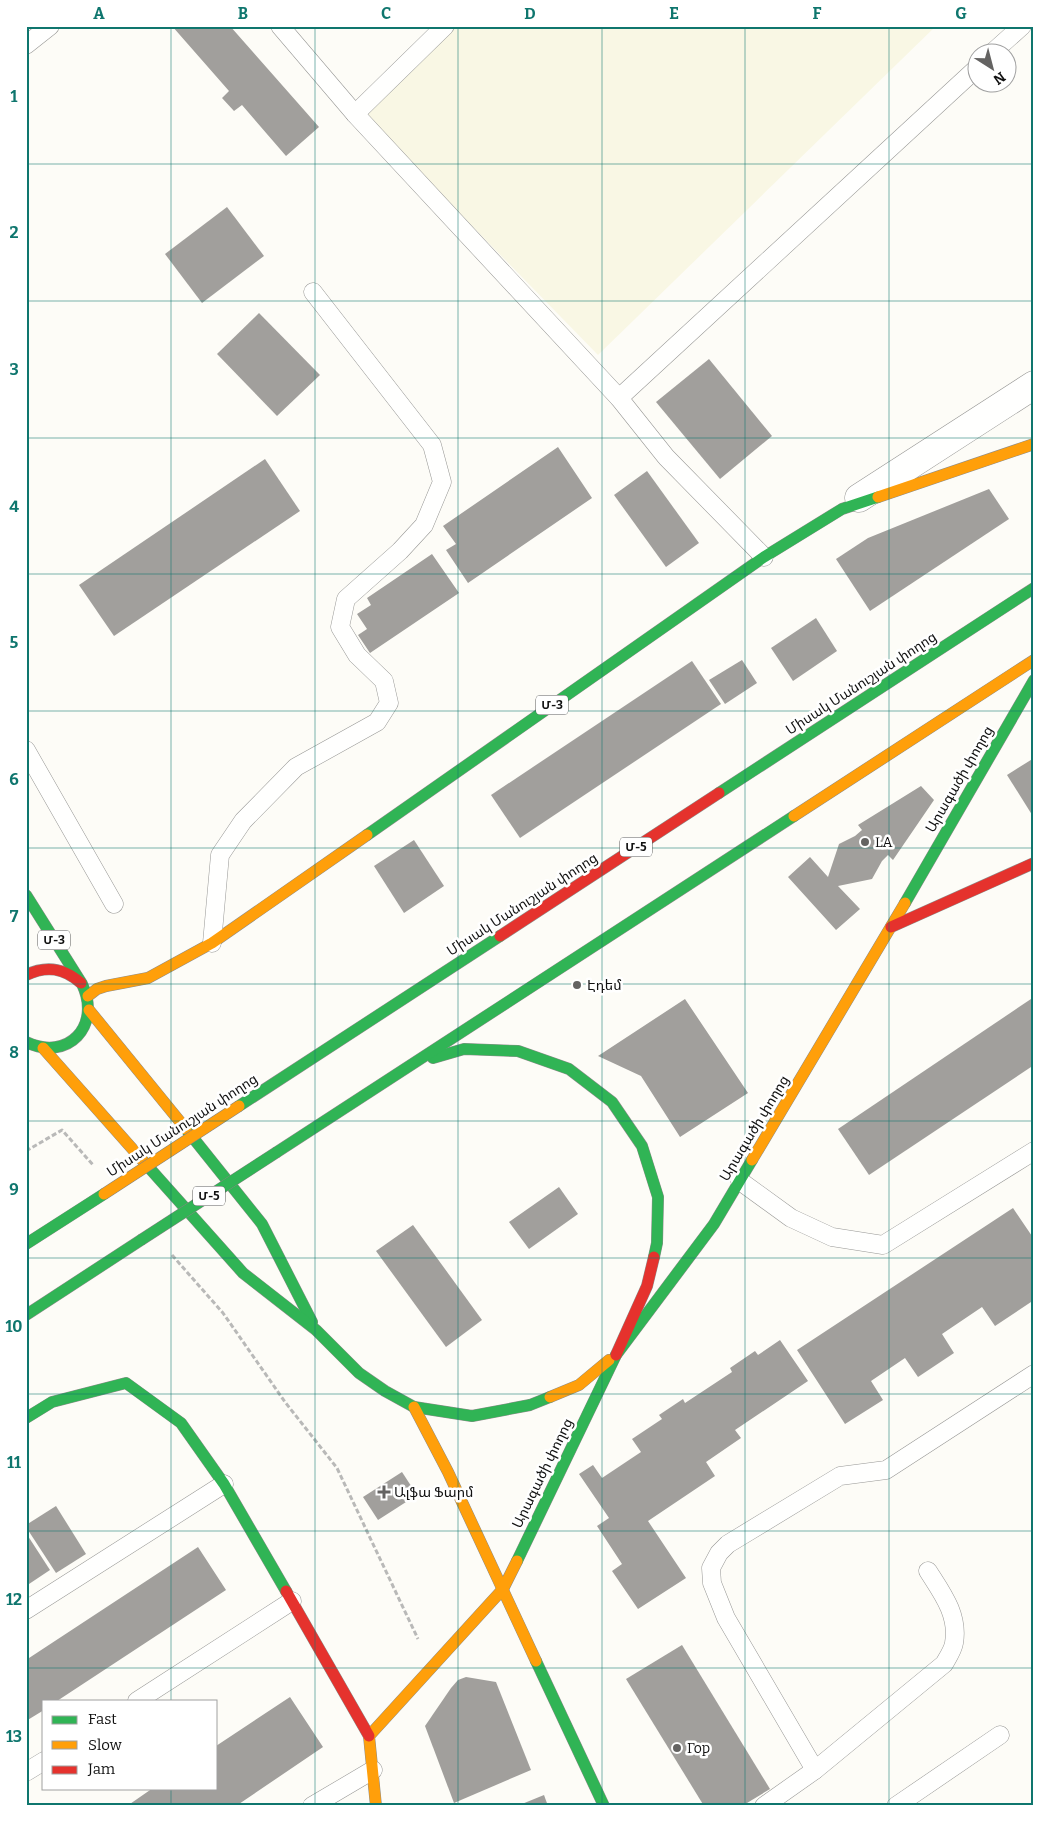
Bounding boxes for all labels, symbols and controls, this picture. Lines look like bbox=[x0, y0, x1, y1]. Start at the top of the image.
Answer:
text: A bbox=[93, 4, 105, 23]
text: B bbox=[238, 4, 248, 23]
text: C bbox=[381, 4, 391, 23]
text: D bbox=[524, 4, 536, 23]
text: E bbox=[669, 4, 679, 23]
text: F bbox=[813, 4, 822, 23]
text: G bbox=[955, 4, 967, 23]
north arrow bbox=[968, 42, 1018, 92]
text: N bbox=[990, 68, 1009, 88]
text: 1 bbox=[11, 87, 18, 106]
text: 2 bbox=[9, 223, 19, 242]
text: 3 bbox=[9, 360, 19, 379]
text: 4 bbox=[9, 497, 19, 516]
street label: Միսակ Մանուշյան փողոց bbox=[783, 628, 940, 739]
text: 5 bbox=[10, 633, 19, 652]
road number: Մ-3 bbox=[536, 696, 568, 714]
street label: Արագածի փողոց bbox=[922, 723, 997, 836]
text: 6 bbox=[9, 770, 19, 789]
place label: LA bbox=[875, 834, 893, 851]
marker: LA bbox=[859, 836, 871, 848]
road number: Մ-5 bbox=[620, 838, 652, 856]
street label: Միսակ Մանուշյան փողոց bbox=[444, 849, 601, 960]
text: 7 bbox=[10, 907, 19, 926]
road number: Մ-3 bbox=[38, 930, 70, 950]
place label: Էդեմ bbox=[587, 977, 622, 994]
marker: Էդեմ bbox=[571, 979, 583, 991]
text: 8 bbox=[9, 1043, 19, 1062]
street label: Միսակ Մանուշյան փողոց bbox=[104, 1070, 261, 1181]
street label: Արագածի փողոց bbox=[716, 1072, 793, 1184]
text: 9 bbox=[9, 1180, 19, 1199]
road number: Մ-5 bbox=[193, 1186, 225, 1206]
text: 10 bbox=[5, 1317, 23, 1336]
street label: Արագածի փողոց bbox=[508, 1415, 576, 1531]
text: 11 bbox=[7, 1453, 21, 1472]
place label: Ալֆա Ֆարմ bbox=[394, 1484, 473, 1501]
marker: Ալֆա Ֆարմ bbox=[378, 1486, 390, 1498]
text: 12 bbox=[6, 1590, 22, 1609]
legend bbox=[42, 1700, 218, 1790]
text: Fast bbox=[88, 1710, 117, 1728]
text: 13 bbox=[6, 1727, 22, 1746]
text: Slow bbox=[88, 1736, 123, 1754]
place label: Гор bbox=[687, 1740, 710, 1757]
marker: Гор bbox=[671, 1742, 683, 1754]
text: Jam bbox=[87, 1760, 116, 1778]

